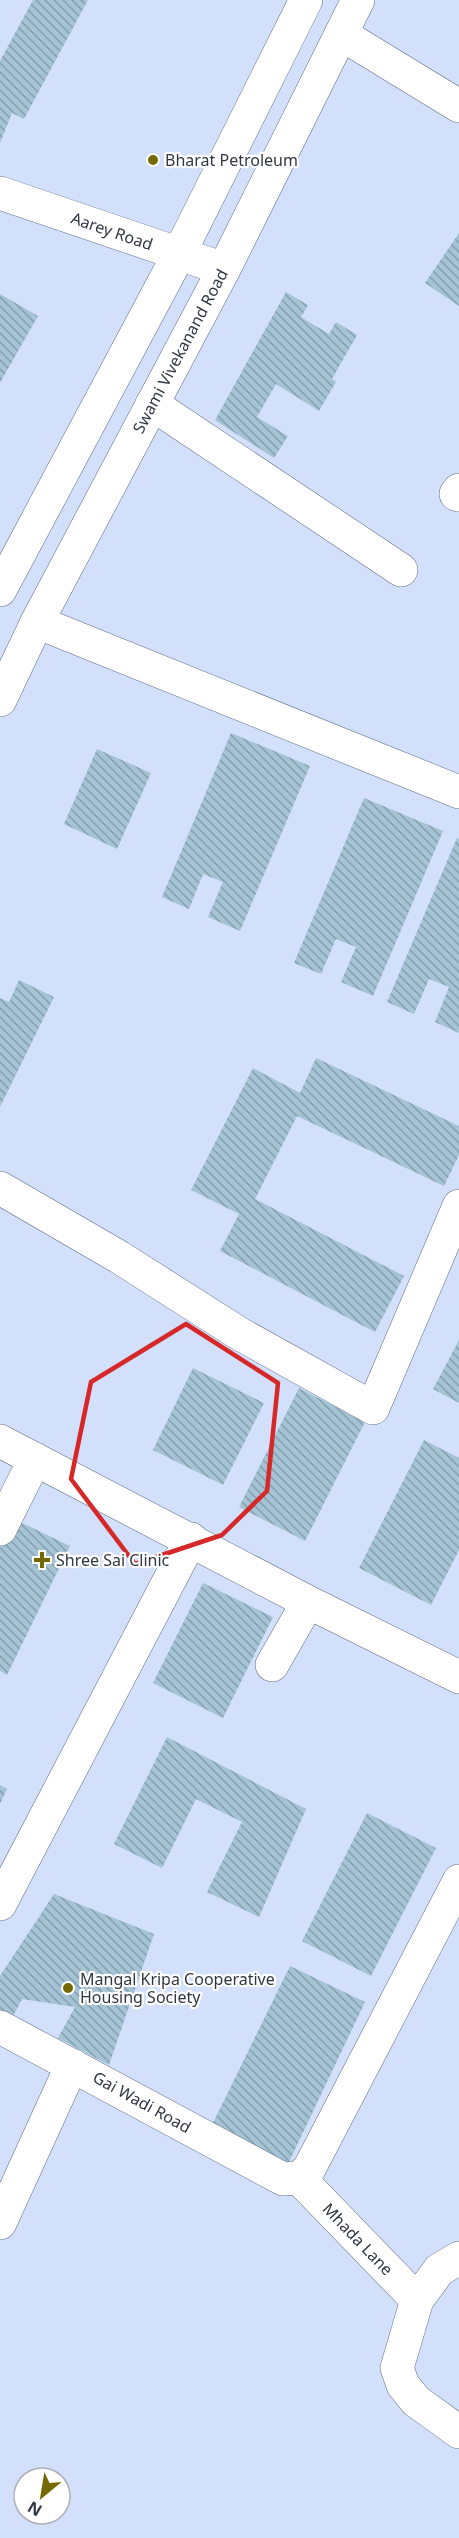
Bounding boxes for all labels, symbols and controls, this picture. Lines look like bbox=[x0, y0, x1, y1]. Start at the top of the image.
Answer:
place label: Bharat Petroleum bbox=[165, 149, 298, 171]
marker: Bharat Petroleum bbox=[146, 153, 160, 167]
street label: Aarey Road bbox=[68, 207, 156, 255]
street label: Swami Vivekanand Road bbox=[127, 265, 233, 437]
place label: Shree Sai Clinic bbox=[56, 1549, 170, 1571]
marker: Shree Sai Clinic bbox=[33, 1551, 51, 1569]
place label: Mangal Kripa Cooperative Housing Society bbox=[80, 1968, 275, 2008]
marker: Mangal Kripa Cooperative Housing Society bbox=[61, 1981, 75, 1995]
street label: Gai Wadi Road bbox=[89, 2066, 195, 2138]
street label: Mhada Lane bbox=[318, 2198, 398, 2280]
north arrow bbox=[12, 2466, 72, 2526]
text: N bbox=[23, 2496, 46, 2522]

